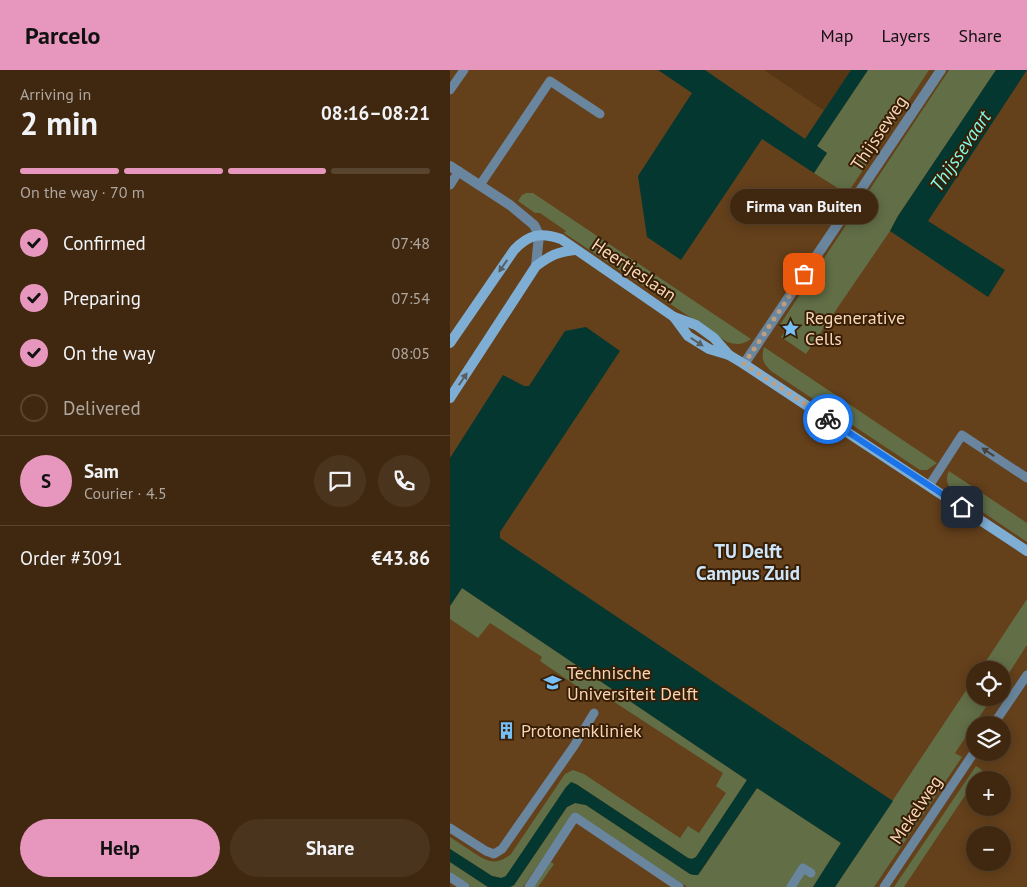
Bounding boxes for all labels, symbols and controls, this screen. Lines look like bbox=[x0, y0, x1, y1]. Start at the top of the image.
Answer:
text: Parcelo bbox=[25, 20, 100, 51]
text: Map bbox=[821, 24, 853, 47]
text: Layers bbox=[881, 24, 930, 47]
text: Share bbox=[958, 24, 1002, 47]
text: Arriving in bbox=[20, 84, 91, 104]
street label: Thijsseweg bbox=[845, 91, 912, 174]
text: 08:16–08:21 bbox=[321, 101, 430, 125]
text: 2 min bbox=[20, 102, 98, 144]
water label: Thijssevaart bbox=[924, 105, 996, 196]
text: On the way · 70 m bbox=[20, 182, 145, 202]
callout: Firma van Buiten bbox=[730, 189, 878, 224]
text: Firma van Buiten bbox=[746, 196, 862, 216]
icon: check bbox=[20, 229, 48, 257]
text: Confirmed bbox=[63, 231, 146, 255]
text: 07:48 bbox=[392, 233, 430, 253]
street label: Heertjeslaan bbox=[587, 233, 681, 306]
pin bbox=[783, 253, 825, 295]
one-way arrow bbox=[498, 259, 508, 273]
icon: bag bbox=[790, 260, 818, 288]
icon: check bbox=[20, 284, 48, 312]
text: Preparing bbox=[63, 286, 141, 310]
text: 07:54 bbox=[392, 288, 430, 308]
place label: Regenerative Cells bbox=[805, 306, 905, 350]
place icon: Regenerative Cells bbox=[781, 318, 801, 338]
one-way arrow bbox=[690, 337, 704, 347]
icon: check bbox=[20, 339, 48, 367]
text: On the way bbox=[63, 341, 155, 365]
text: 08:05 bbox=[392, 343, 430, 363]
one-way arrow bbox=[458, 372, 468, 386]
courier bbox=[803, 394, 853, 444]
text: Delivered bbox=[63, 396, 141, 420]
icon: bike bbox=[814, 405, 842, 433]
one-way arrow bbox=[982, 448, 995, 457]
button: chat bbox=[314, 455, 366, 507]
button: phone bbox=[378, 455, 430, 507]
text: Sam bbox=[84, 459, 119, 483]
text: S bbox=[41, 469, 51, 493]
text: Courier · 4.5 bbox=[84, 483, 167, 503]
pin bbox=[941, 486, 983, 528]
icon: home bbox=[948, 493, 976, 521]
district label: TU Delft Campus Zuid bbox=[696, 539, 800, 585]
text: Order #3091 bbox=[20, 546, 123, 570]
text: €43.86 bbox=[371, 546, 430, 570]
place label: Technische Universiteit Delft bbox=[567, 661, 698, 705]
map controls bbox=[966, 661, 1011, 871]
button: locate bbox=[966, 661, 1011, 706]
school or university icon: Technische Universiteit Delft bbox=[543, 673, 563, 693]
button: layers bbox=[966, 716, 1011, 761]
place label: Protonenkliniek bbox=[521, 719, 642, 742]
building icon: Protonenkliniek bbox=[497, 721, 517, 741]
street label: Mekelweg bbox=[884, 771, 947, 848]
button: + bbox=[966, 771, 1011, 816]
button: Help bbox=[20, 819, 220, 877]
button: Share bbox=[230, 819, 430, 877]
button: − bbox=[966, 826, 1011, 871]

